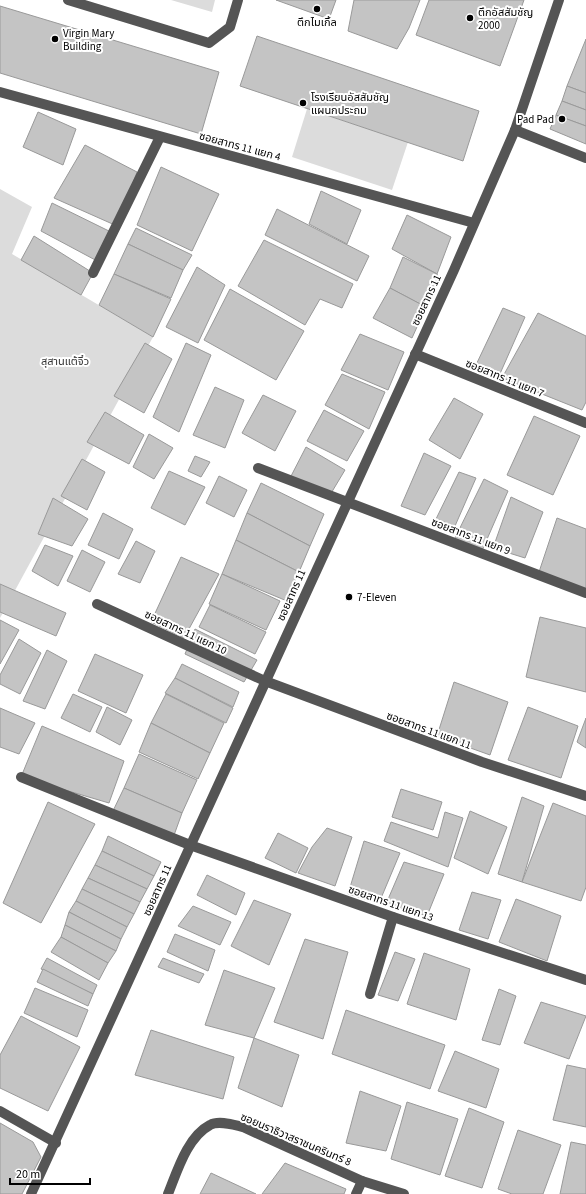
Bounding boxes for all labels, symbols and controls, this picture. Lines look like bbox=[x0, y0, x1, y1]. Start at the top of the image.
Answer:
marker: ตึกไมเกิ้ล bbox=[312, 4, 322, 14]
place label: ตึกอัสสัมชัญ 2000 bbox=[478, 5, 533, 33]
marker: ตึกอัสสัมชัญ 2000 bbox=[465, 13, 475, 23]
place label: ตึกไมเกิ้ล bbox=[297, 15, 337, 30]
place label: Virgin Mary Building bbox=[63, 26, 114, 54]
marker: Virgin Mary Building bbox=[50, 34, 60, 44]
place label: โรงเรียนอัสสัมชัญ แผนกประถม bbox=[311, 90, 389, 118]
marker: โรงเรียนอัสสัมชัญ แผนกประถม bbox=[298, 98, 308, 108]
place label: Pad Pad bbox=[517, 112, 554, 127]
marker: Pad Pad bbox=[557, 114, 567, 124]
street label: ซอยสาทร 11 แยก 4 bbox=[197, 128, 283, 165]
street label: ซอยสาทร 11 bbox=[408, 272, 445, 328]
park label: สุสานแต้จิ๋ว bbox=[41, 354, 89, 369]
street label: ซอยสาทร 11 แยก 7 bbox=[463, 356, 546, 401]
street label: ซอยสาทร 11 แยก 9 bbox=[429, 514, 513, 558]
street label: ซอยสาทร 11 bbox=[273, 567, 309, 623]
place label: 7-Eleven bbox=[357, 590, 397, 605]
marker: 7-Eleven bbox=[344, 592, 354, 602]
street label: ซอยสาทร 11 แยก 10 bbox=[142, 607, 229, 658]
street label: ซอยสาทร 11 แยก 11 bbox=[384, 708, 473, 753]
street label: ซอยสาทร 11 bbox=[139, 862, 175, 918]
street label: ซอยสาทร 11 แยก 13 bbox=[346, 882, 436, 925]
street label: ซอยนราธิวาสราชนครินทร์ 8 bbox=[238, 1109, 354, 1170]
scale bar bbox=[10, 1160, 90, 1186]
text: 20 m bbox=[16, 1166, 40, 1183]

